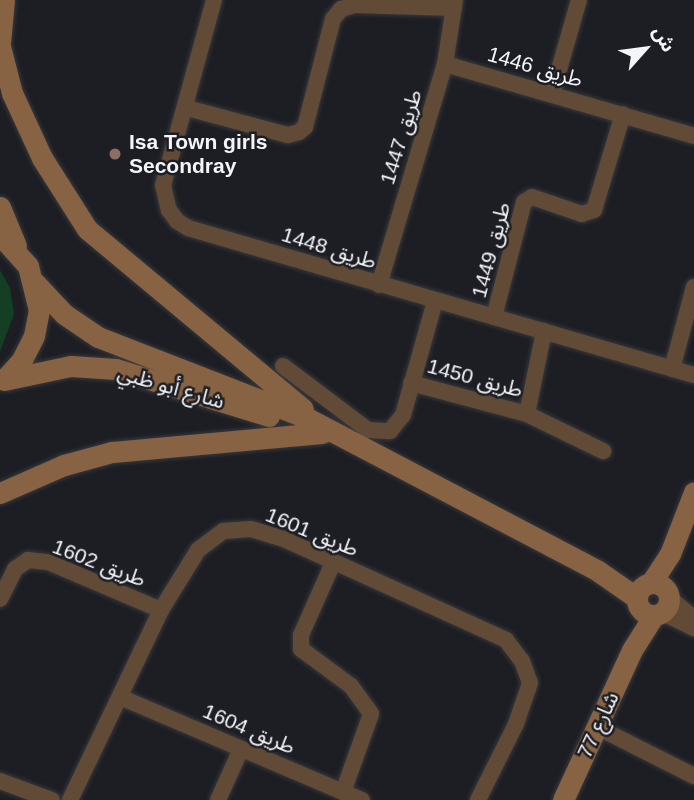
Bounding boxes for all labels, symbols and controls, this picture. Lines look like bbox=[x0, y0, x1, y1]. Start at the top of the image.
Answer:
north arrow bbox=[610, 14, 680, 84]
text: ش bbox=[649, 22, 679, 55]
street label: طريق 1446 bbox=[485, 41, 585, 93]
street label: طريق 1447 bbox=[375, 87, 427, 187]
place label: Isa Town girls Secondray bbox=[129, 129, 267, 179]
marker: Isa Town girls Secondray bbox=[107, 146, 123, 162]
street label: طريق 1449 bbox=[466, 200, 516, 300]
street label: طريق 1448 bbox=[279, 222, 379, 274]
street label: طريق 1450 bbox=[425, 353, 525, 403]
street label: شارع أبو ظبي bbox=[115, 360, 227, 414]
street label: طريق 1601 bbox=[262, 502, 362, 562]
street label: طريق 1602 bbox=[49, 534, 149, 592]
street label: شارع 77 bbox=[572, 688, 624, 762]
street label: طريق 1604 bbox=[199, 698, 299, 760]

